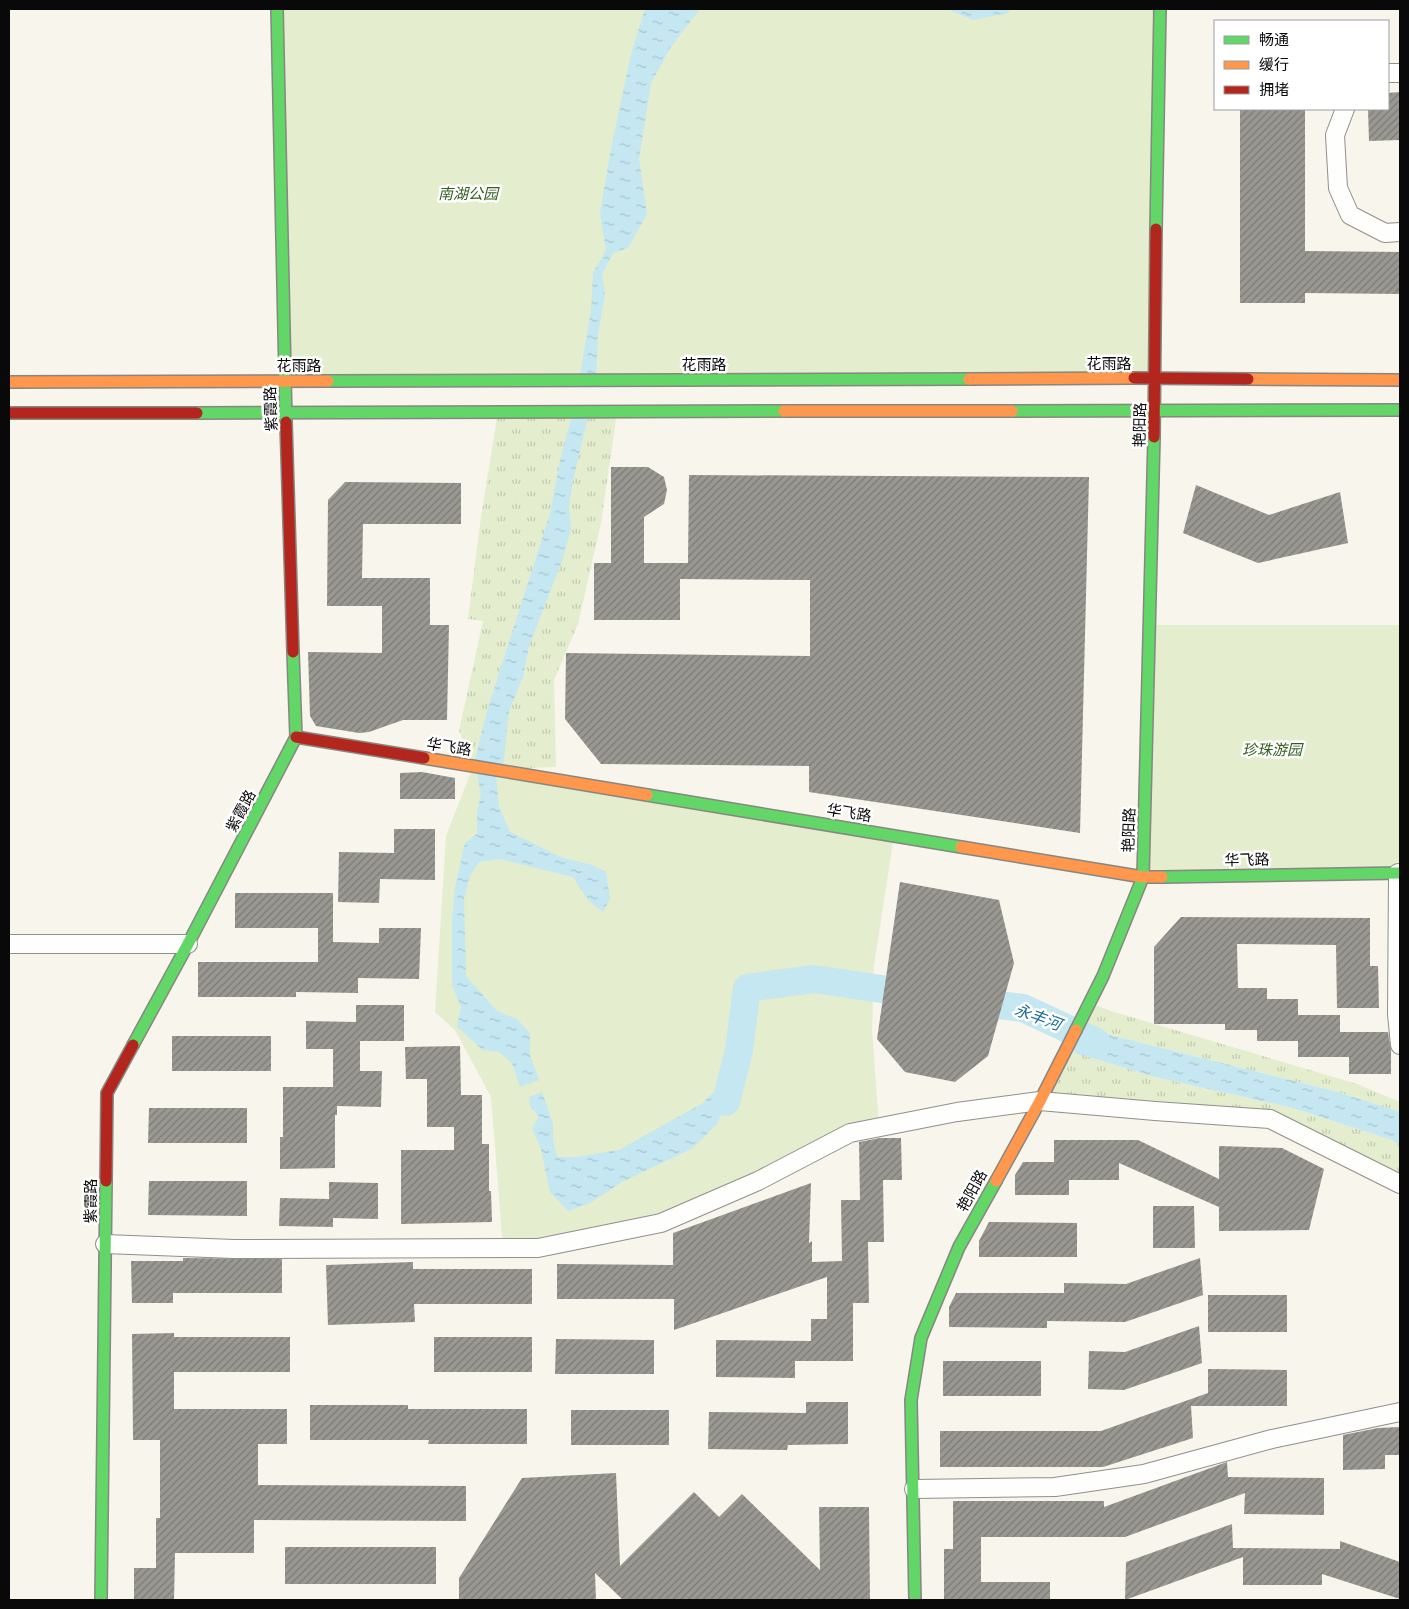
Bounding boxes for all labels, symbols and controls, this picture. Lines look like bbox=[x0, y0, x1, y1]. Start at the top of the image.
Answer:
legend bbox=[1214, 20, 1389, 110]
text: 畅通 bbox=[1259, 31, 1289, 49]
text: 缓行 bbox=[1259, 56, 1289, 74]
text: 拥堵 bbox=[1259, 81, 1289, 99]
park label: 南湖公园 bbox=[438, 185, 500, 203]
street label: 花雨路 bbox=[1086, 355, 1132, 373]
street label: 花雨路 bbox=[681, 356, 727, 374]
street label: 花雨路 bbox=[276, 357, 322, 375]
street label: 紫霞路 bbox=[261, 386, 281, 432]
street label: 艳阳路 bbox=[1131, 402, 1149, 448]
street label: 华飞路 bbox=[425, 735, 473, 759]
park label: 珍珠游园 bbox=[1242, 741, 1304, 759]
street label: 紫霞路 bbox=[222, 787, 260, 835]
street label: 华飞路 bbox=[825, 801, 873, 825]
street label: 艳阳路 bbox=[1119, 807, 1139, 853]
street label: 华飞路 bbox=[1224, 851, 1270, 869]
water label: 永丰河 bbox=[1012, 1000, 1067, 1035]
street label: 艳阳路 bbox=[953, 1167, 991, 1215]
street label: 紫霞路 bbox=[82, 1178, 100, 1224]

